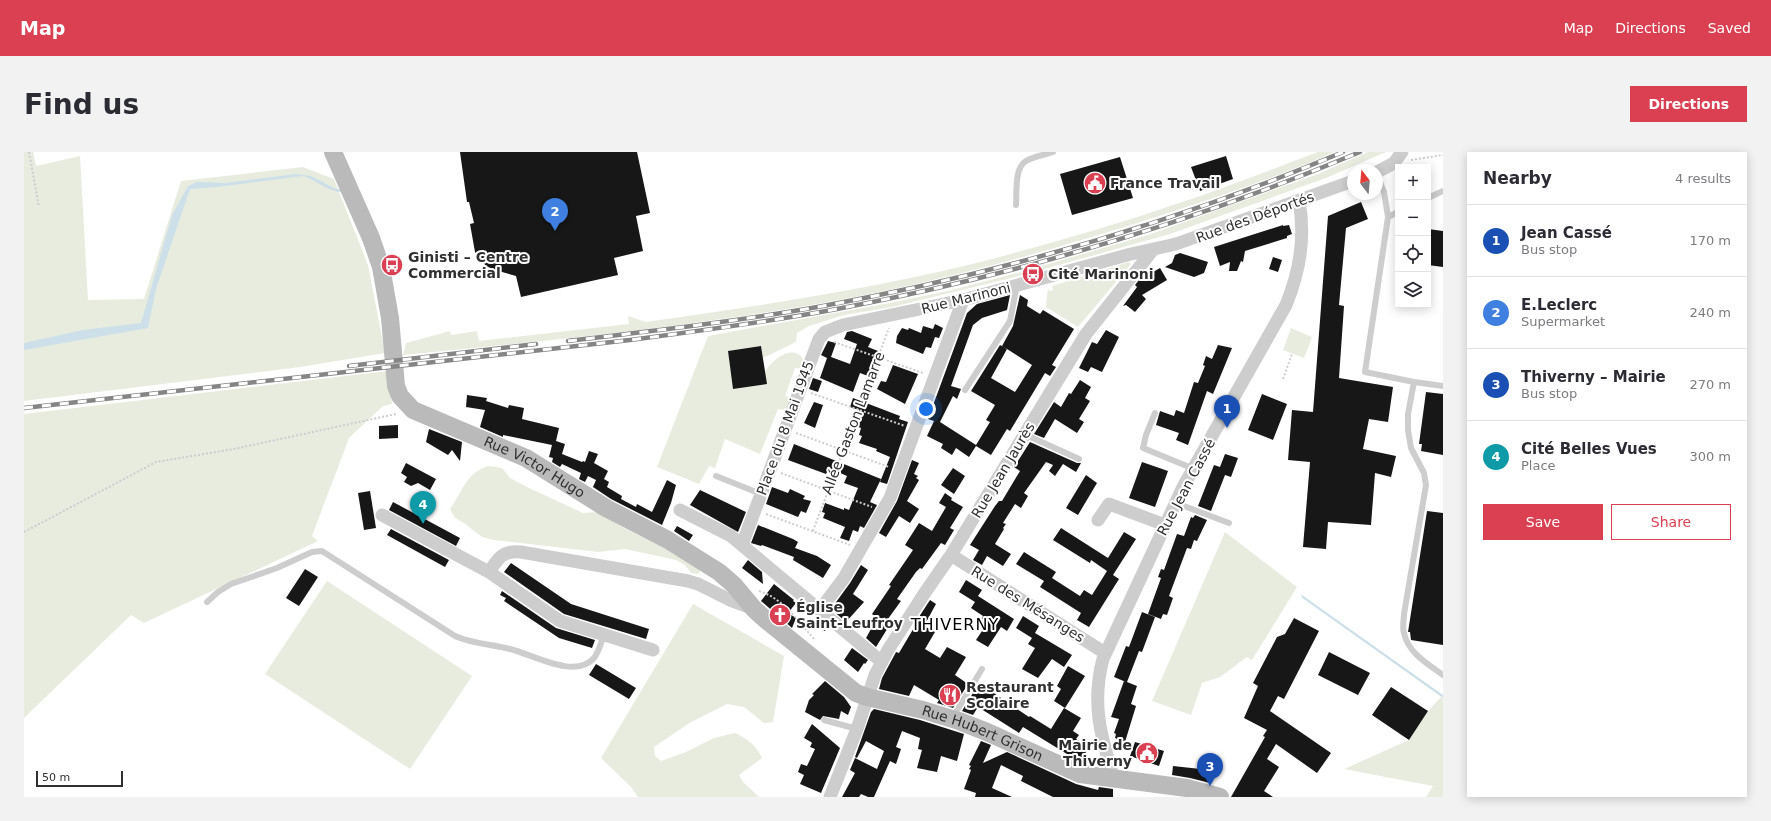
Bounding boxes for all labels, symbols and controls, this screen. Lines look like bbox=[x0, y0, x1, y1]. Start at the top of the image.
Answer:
text: Map bbox=[20, 17, 65, 39]
text: Map bbox=[1564, 20, 1593, 36]
text: Directions bbox=[1615, 20, 1686, 36]
text: Saved bbox=[1708, 20, 1751, 36]
button: Directions bbox=[1630, 86, 1747, 122]
text: Find us bbox=[24, 88, 139, 121]
north arrow bbox=[1347, 164, 1383, 200]
map controls bbox=[1395, 164, 1431, 308]
button: + bbox=[1395, 164, 1431, 200]
text: Nearby bbox=[1483, 168, 1552, 188]
public building icon: France Travail bbox=[1082, 170, 1108, 196]
text: 4 results bbox=[1675, 171, 1731, 186]
place label: France Travail bbox=[1110, 175, 1220, 191]
street label: Rue des Déportés bbox=[1194, 188, 1316, 246]
pin: 2 bbox=[542, 198, 568, 231]
button: − bbox=[1395, 200, 1431, 236]
text: Jean Cassé bbox=[1521, 224, 1612, 242]
text: 1 bbox=[1491, 233, 1501, 248]
text: 170 m bbox=[1689, 233, 1731, 248]
button: locate bbox=[1395, 236, 1431, 272]
text: Bus stop bbox=[1521, 242, 1577, 257]
place label: Ginisti – Centre Commercial bbox=[408, 249, 528, 281]
bus stop icon: Ginisti – Centre Commercial bbox=[379, 252, 405, 278]
bus stop icon: Cité Marinoni bbox=[1020, 261, 1046, 287]
place label: Cité Marinoni bbox=[1048, 266, 1154, 282]
button: layers bbox=[1395, 272, 1431, 308]
street label: Rue Marinoni bbox=[920, 279, 1012, 317]
text: E.Leclerc bbox=[1521, 296, 1597, 314]
text: 2 bbox=[1491, 305, 1501, 320]
text: 240 m bbox=[1689, 305, 1731, 320]
text: Supermarket bbox=[1521, 314, 1605, 329]
street label: Allée Gaston Lamarre bbox=[818, 350, 888, 496]
street label: Place du 8 Mai 1945 bbox=[753, 359, 817, 497]
text: Thiverny – Mairie bbox=[1521, 368, 1666, 386]
text: 3 bbox=[1491, 377, 1501, 392]
text: 270 m bbox=[1689, 377, 1731, 392]
text: Bus stop bbox=[1521, 386, 1577, 401]
pin: 1 bbox=[1214, 395, 1240, 428]
your location bbox=[916, 399, 936, 419]
street label: Rue Jean Jaurès bbox=[968, 419, 1038, 521]
street label: Rue Victor Hugo bbox=[481, 433, 588, 501]
street label: Rue Jean Cassé bbox=[1154, 436, 1218, 538]
text: Cité Belles Vues bbox=[1521, 440, 1657, 458]
text: 4 bbox=[1491, 449, 1501, 464]
text: 300 m bbox=[1689, 449, 1731, 464]
text: Place bbox=[1521, 458, 1556, 473]
pin: 4 bbox=[410, 491, 436, 524]
button: Save bbox=[1483, 504, 1603, 540]
button: Share bbox=[1611, 504, 1731, 540]
street label: Rue des Mésanges bbox=[968, 563, 1088, 645]
place label: Église Saint-Leufroy bbox=[796, 599, 903, 631]
church icon: Église Saint-Leufroy bbox=[767, 602, 793, 628]
district label: THIVERNY bbox=[910, 615, 999, 634]
place label: Restaurant Scolaire bbox=[966, 679, 1054, 711]
restaurant icon: Restaurant Scolaire bbox=[937, 682, 963, 708]
street label: Rue Hubert Grison bbox=[920, 702, 1046, 764]
place label: Mairie de Thiverny bbox=[1058, 737, 1132, 769]
public building icon: Mairie de Thiverny bbox=[1134, 740, 1160, 766]
pin: 3 bbox=[1197, 753, 1223, 786]
scale bar bbox=[36, 769, 123, 788]
text: 50 m bbox=[42, 771, 70, 784]

